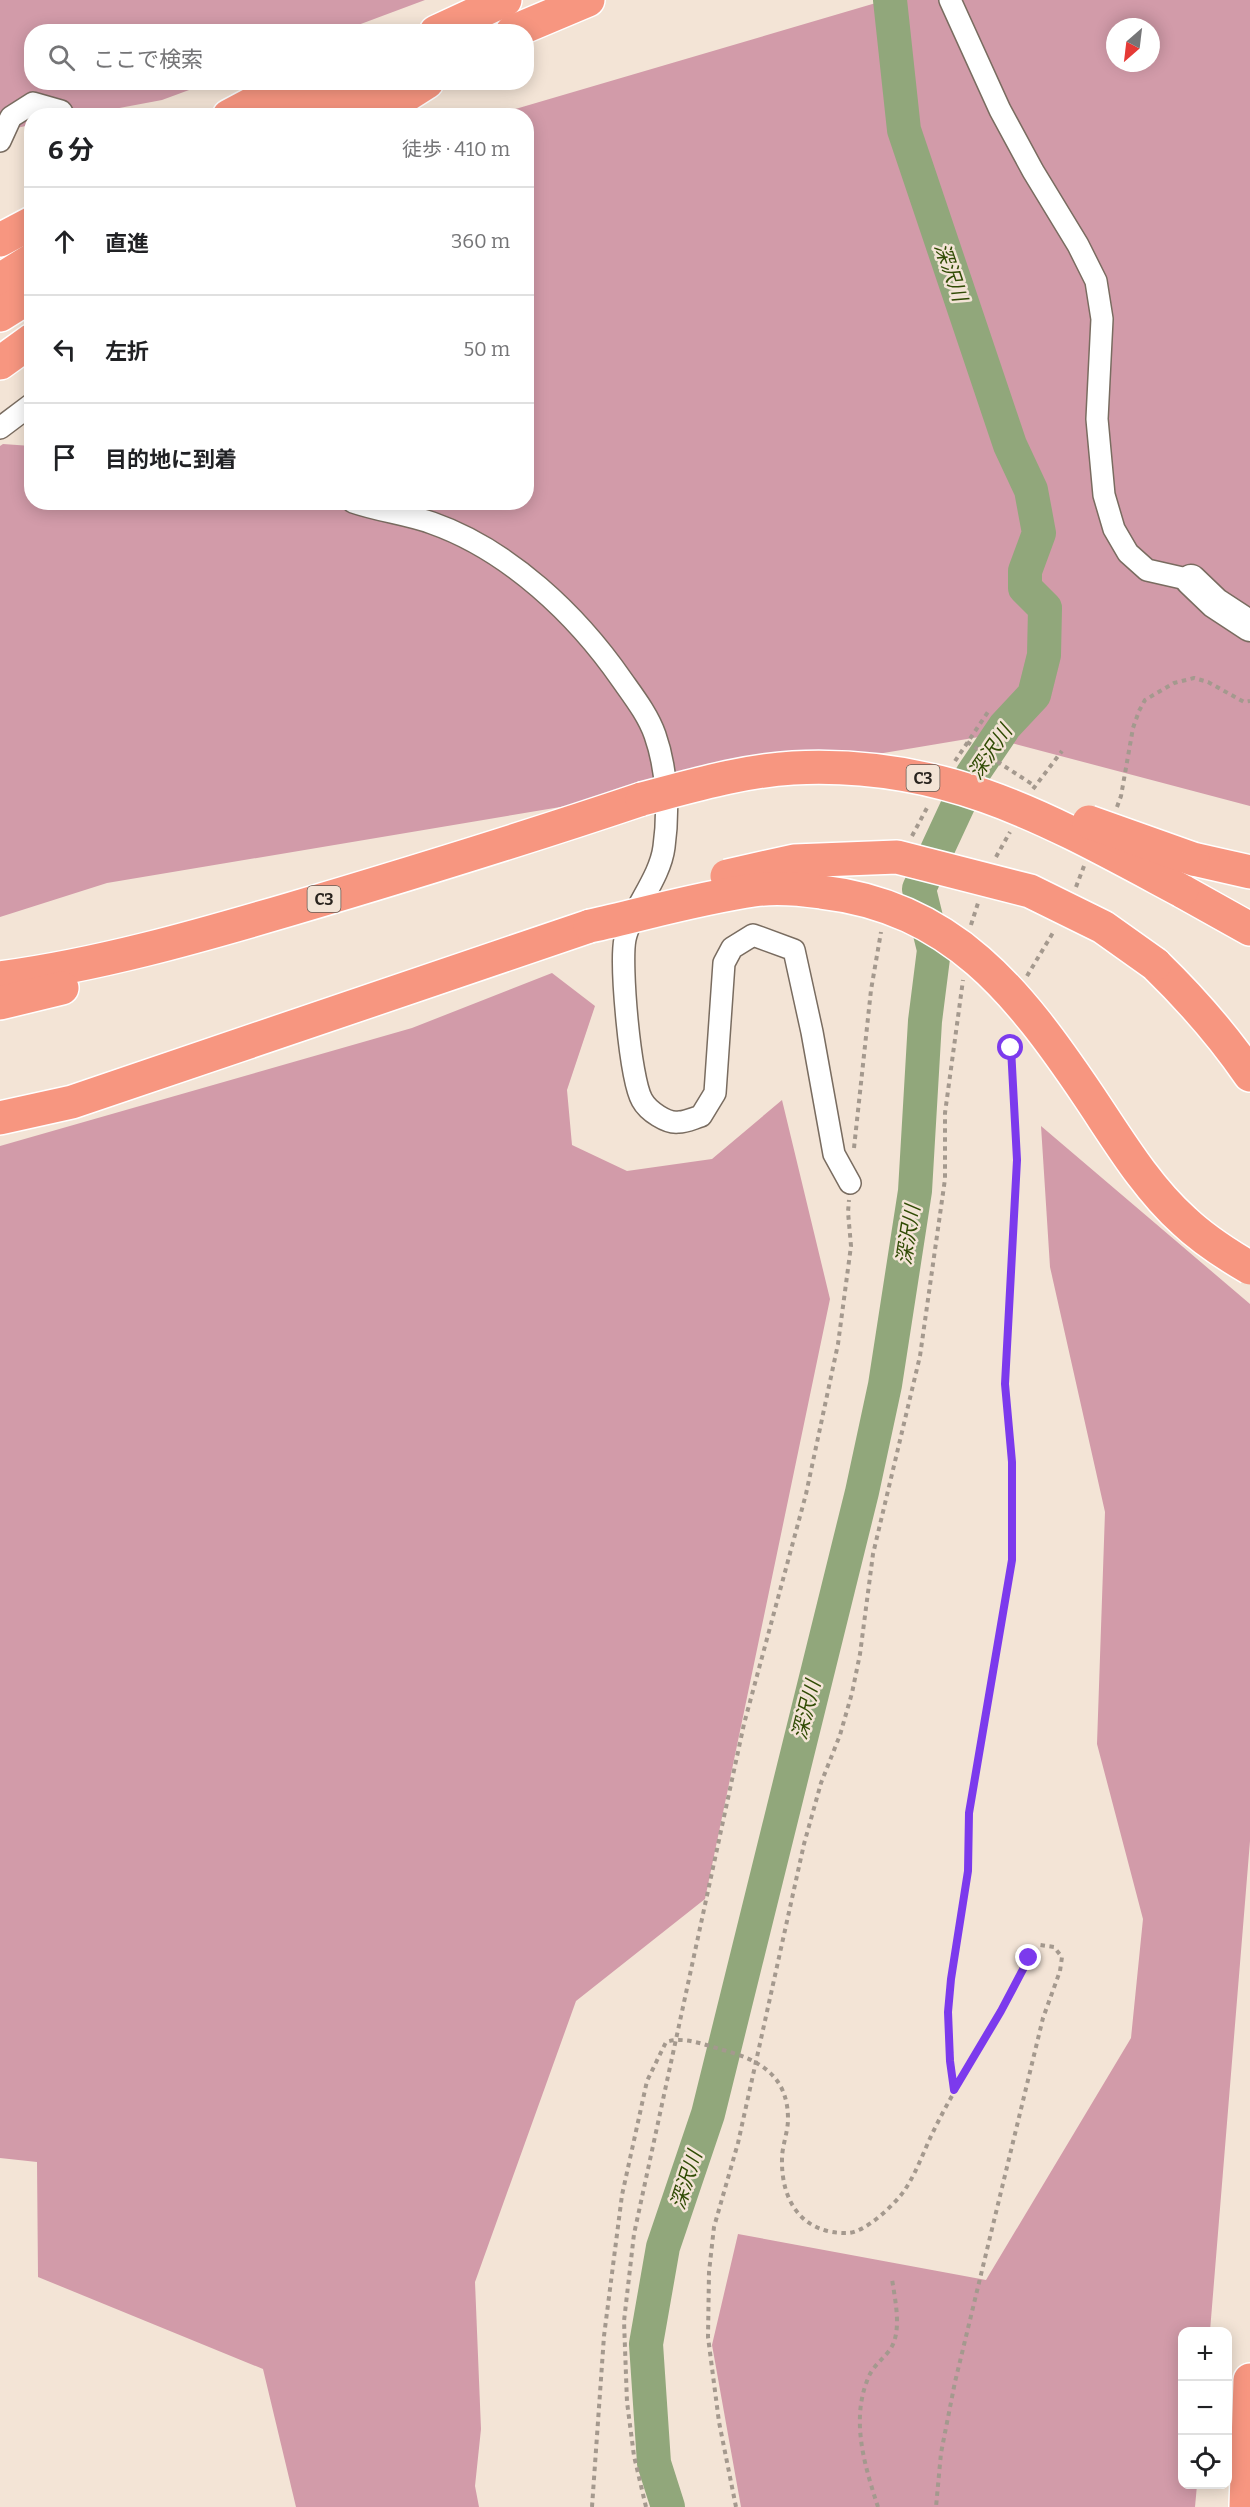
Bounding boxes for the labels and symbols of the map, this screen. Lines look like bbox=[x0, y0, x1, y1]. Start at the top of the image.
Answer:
north arrow bbox=[1106, 18, 1160, 72]
water label: 深沢川 bbox=[930, 240, 973, 306]
water label: 深沢川 bbox=[963, 719, 1018, 784]
road number: C3 bbox=[906, 765, 940, 791]
road number: C3 bbox=[308, 886, 340, 912]
route start bbox=[997, 1034, 1023, 1060]
water label: 深沢川 bbox=[891, 1202, 925, 1267]
water label: 深沢川 bbox=[787, 1676, 825, 1742]
route end bbox=[1015, 1944, 1041, 1970]
water label: 深沢川 bbox=[665, 2146, 707, 2212]

